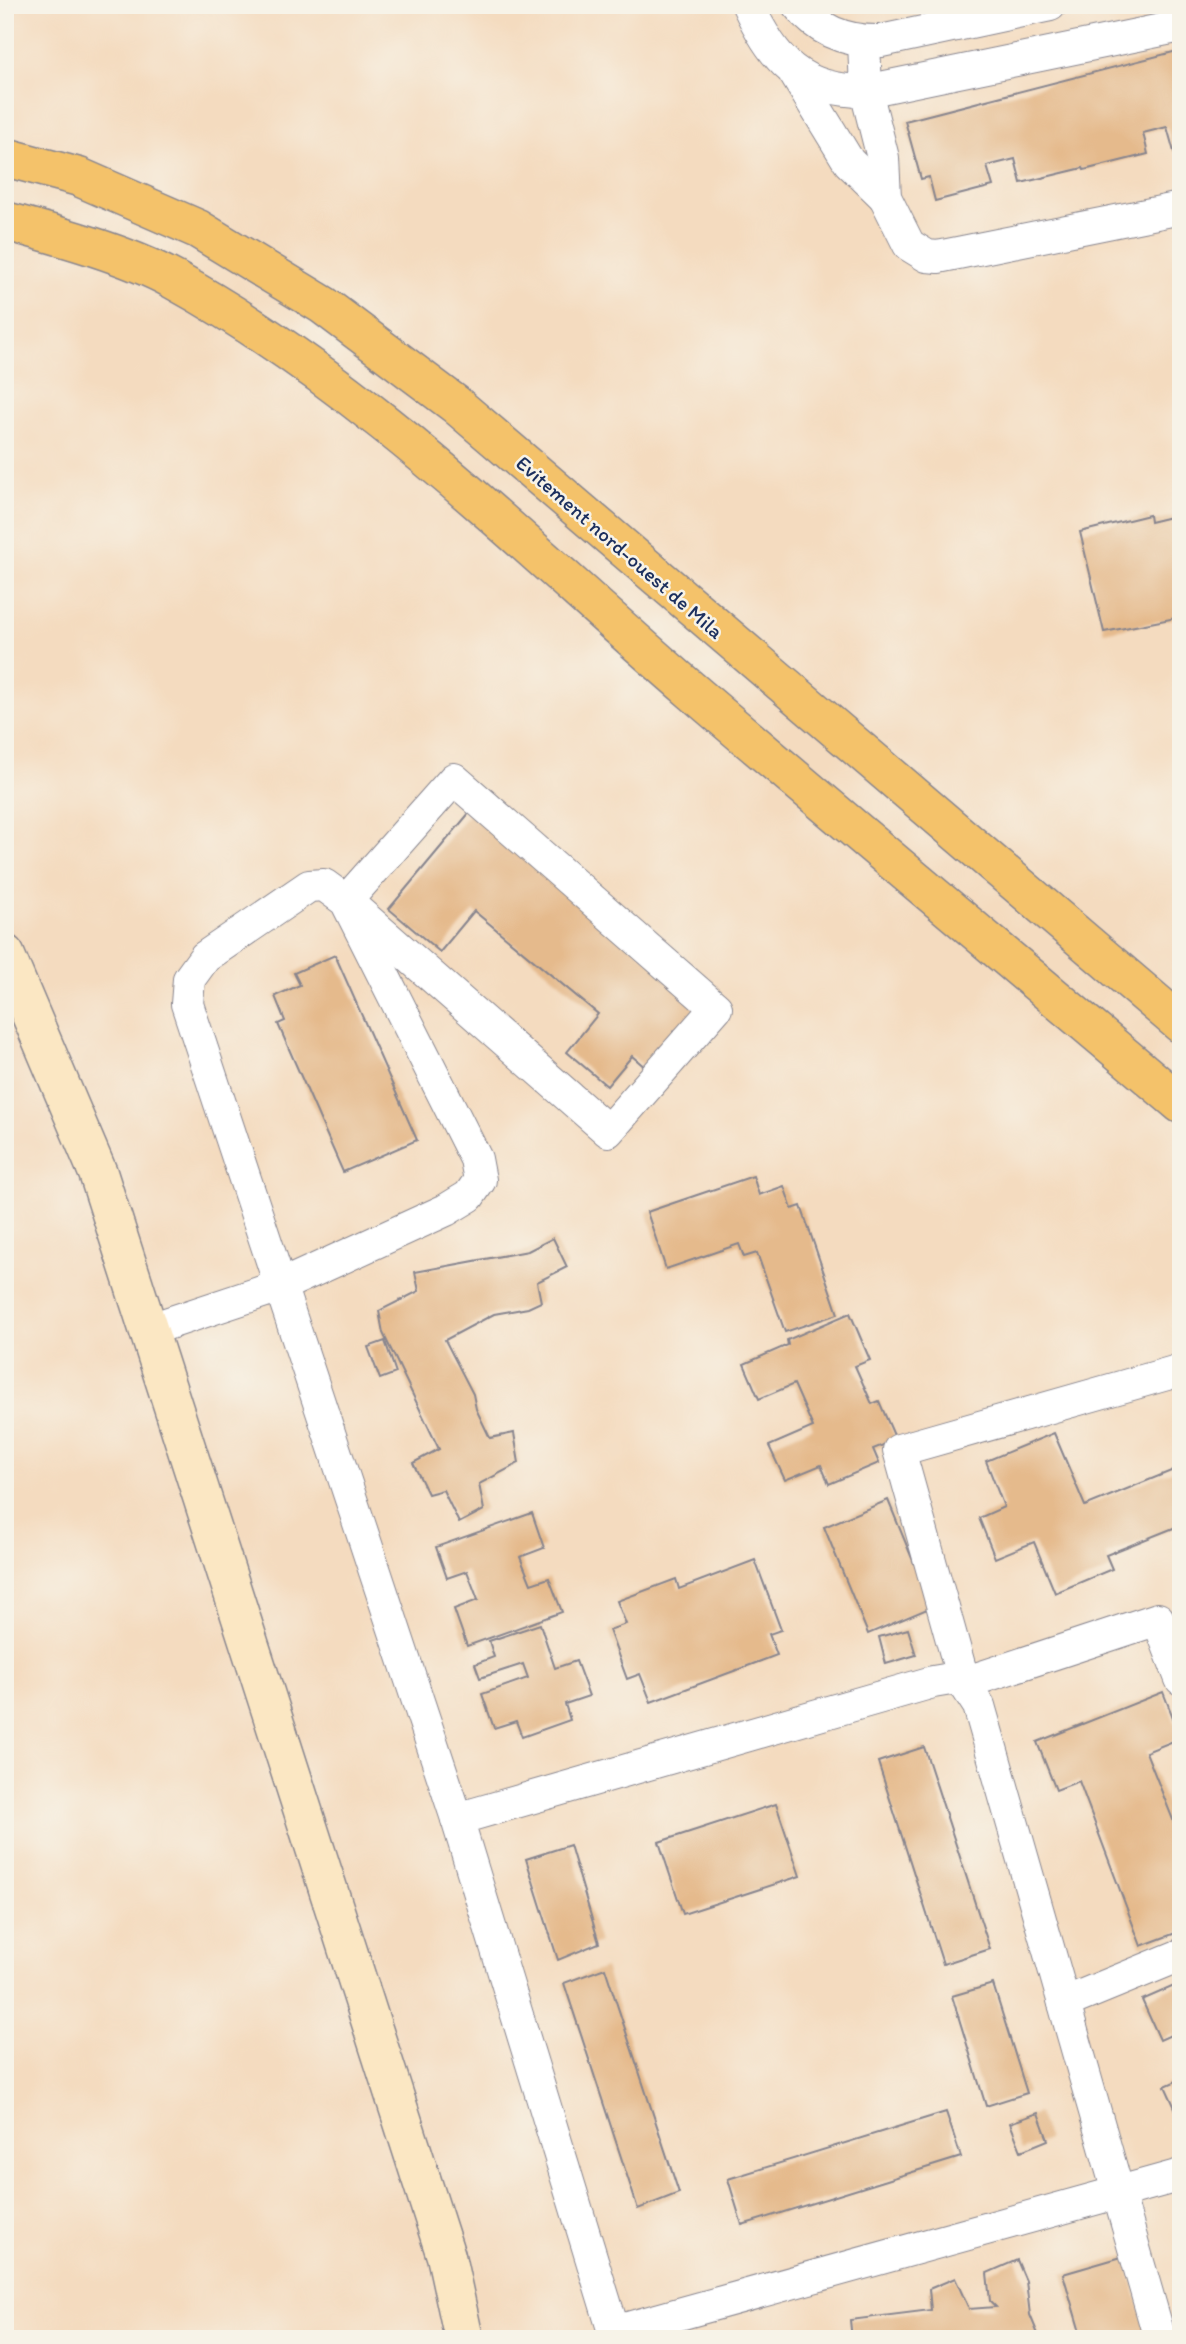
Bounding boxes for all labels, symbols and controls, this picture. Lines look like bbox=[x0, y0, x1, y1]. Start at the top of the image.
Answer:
street label: Evitement nord-ouest de Mila bbox=[511, 450, 729, 644]

